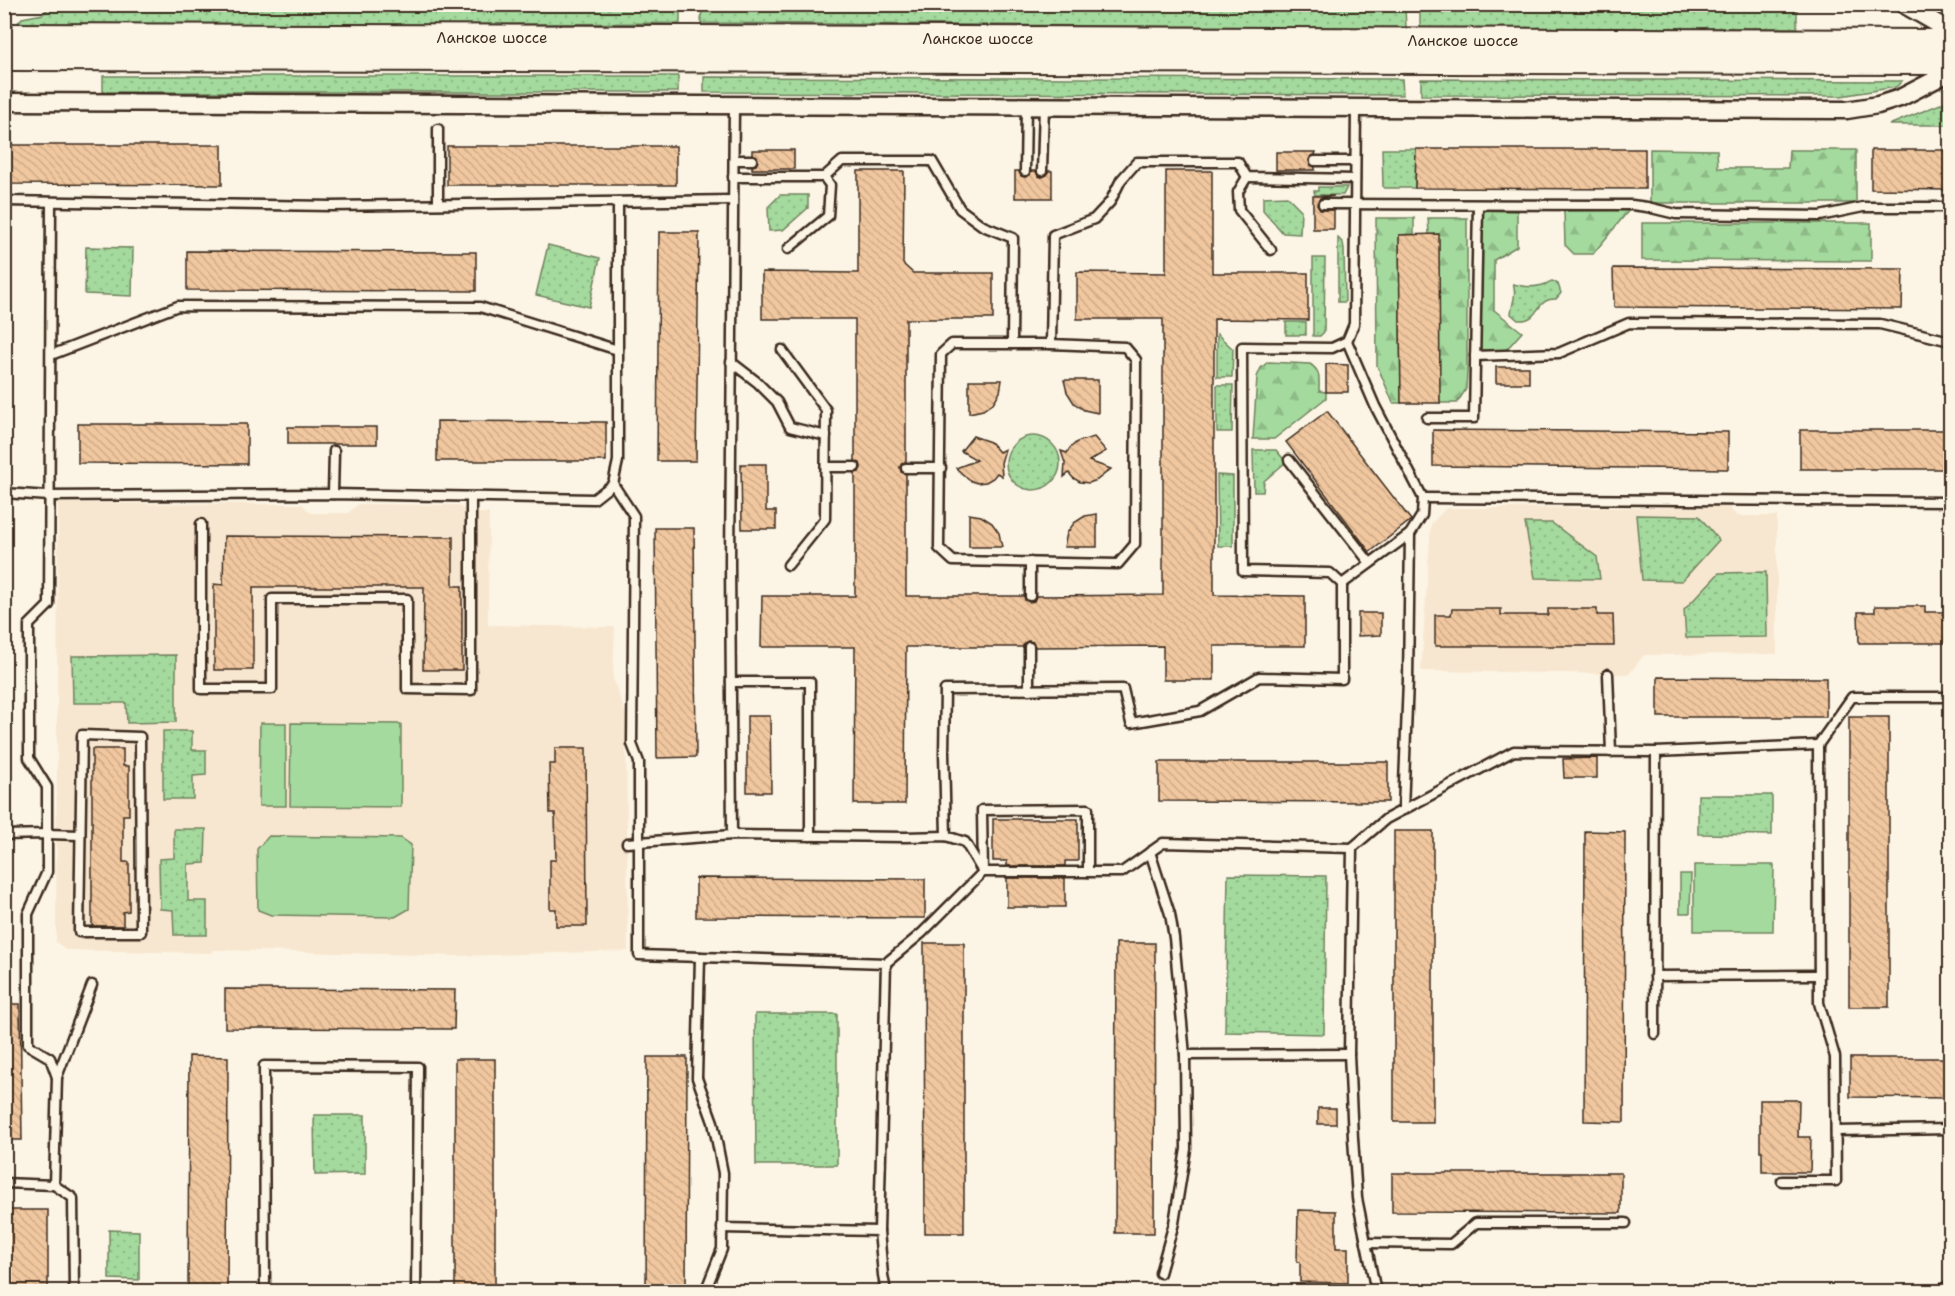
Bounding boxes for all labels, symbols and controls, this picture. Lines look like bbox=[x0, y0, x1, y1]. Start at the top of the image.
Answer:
street label: Ланское шоссе bbox=[437, 28, 547, 48]
street label: Ланское шоссе bbox=[923, 29, 1033, 49]
street label: Ланское шоссе bbox=[1408, 31, 1518, 51]

